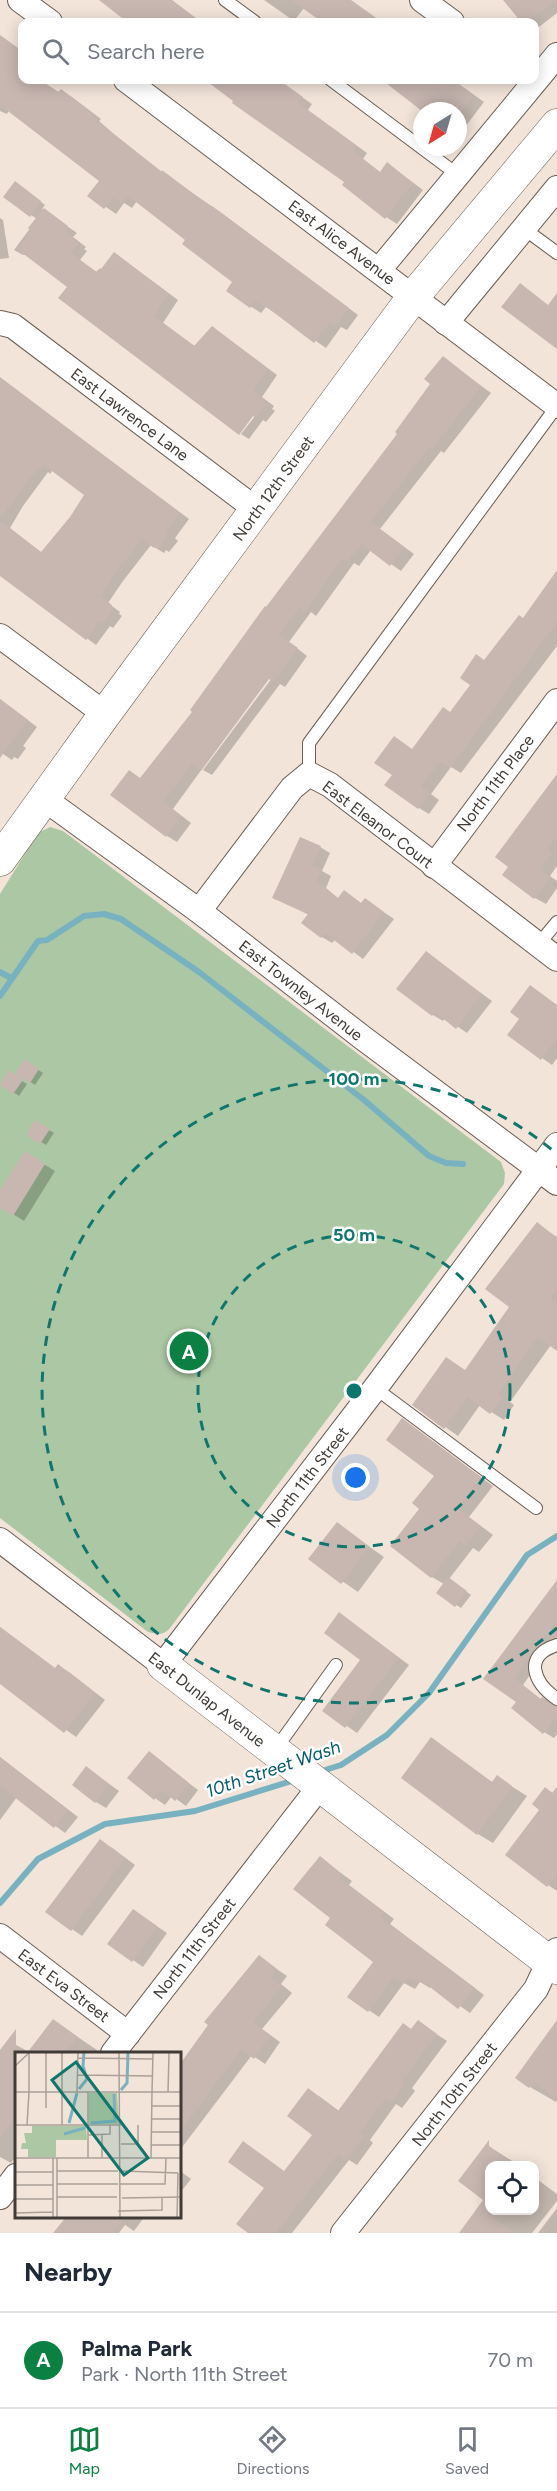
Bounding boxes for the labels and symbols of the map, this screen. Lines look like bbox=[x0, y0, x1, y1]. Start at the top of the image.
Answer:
north arrow bbox=[413, 102, 467, 156]
street label: East Alice Avenue bbox=[285, 196, 399, 289]
street label: East Lawrence Lane bbox=[67, 364, 193, 465]
street label: North 12th Street bbox=[229, 432, 318, 545]
street label: North 11th Place bbox=[453, 731, 538, 836]
street label: East Eleanor Court bbox=[319, 777, 437, 872]
street label: East Townley Avenue bbox=[235, 936, 367, 1045]
text: 100 m bbox=[329, 1068, 379, 1090]
text: 50 m bbox=[333, 1224, 375, 1246]
pin: A bbox=[170, 1328, 208, 1374]
centre of rings bbox=[344, 1381, 364, 1401]
street label: North 11th Street bbox=[262, 1423, 353, 1532]
your location bbox=[341, 1463, 370, 1492]
street label: East Dunlap Avenue bbox=[144, 1648, 269, 1751]
water label: 10th Street Wash bbox=[203, 1736, 343, 1802]
street label: North 11th Street bbox=[149, 1894, 240, 2003]
street label: East Eva Street bbox=[14, 1945, 113, 2026]
street label: North 10th Street bbox=[408, 2039, 501, 2150]
inset map bbox=[15, 2052, 182, 2218]

